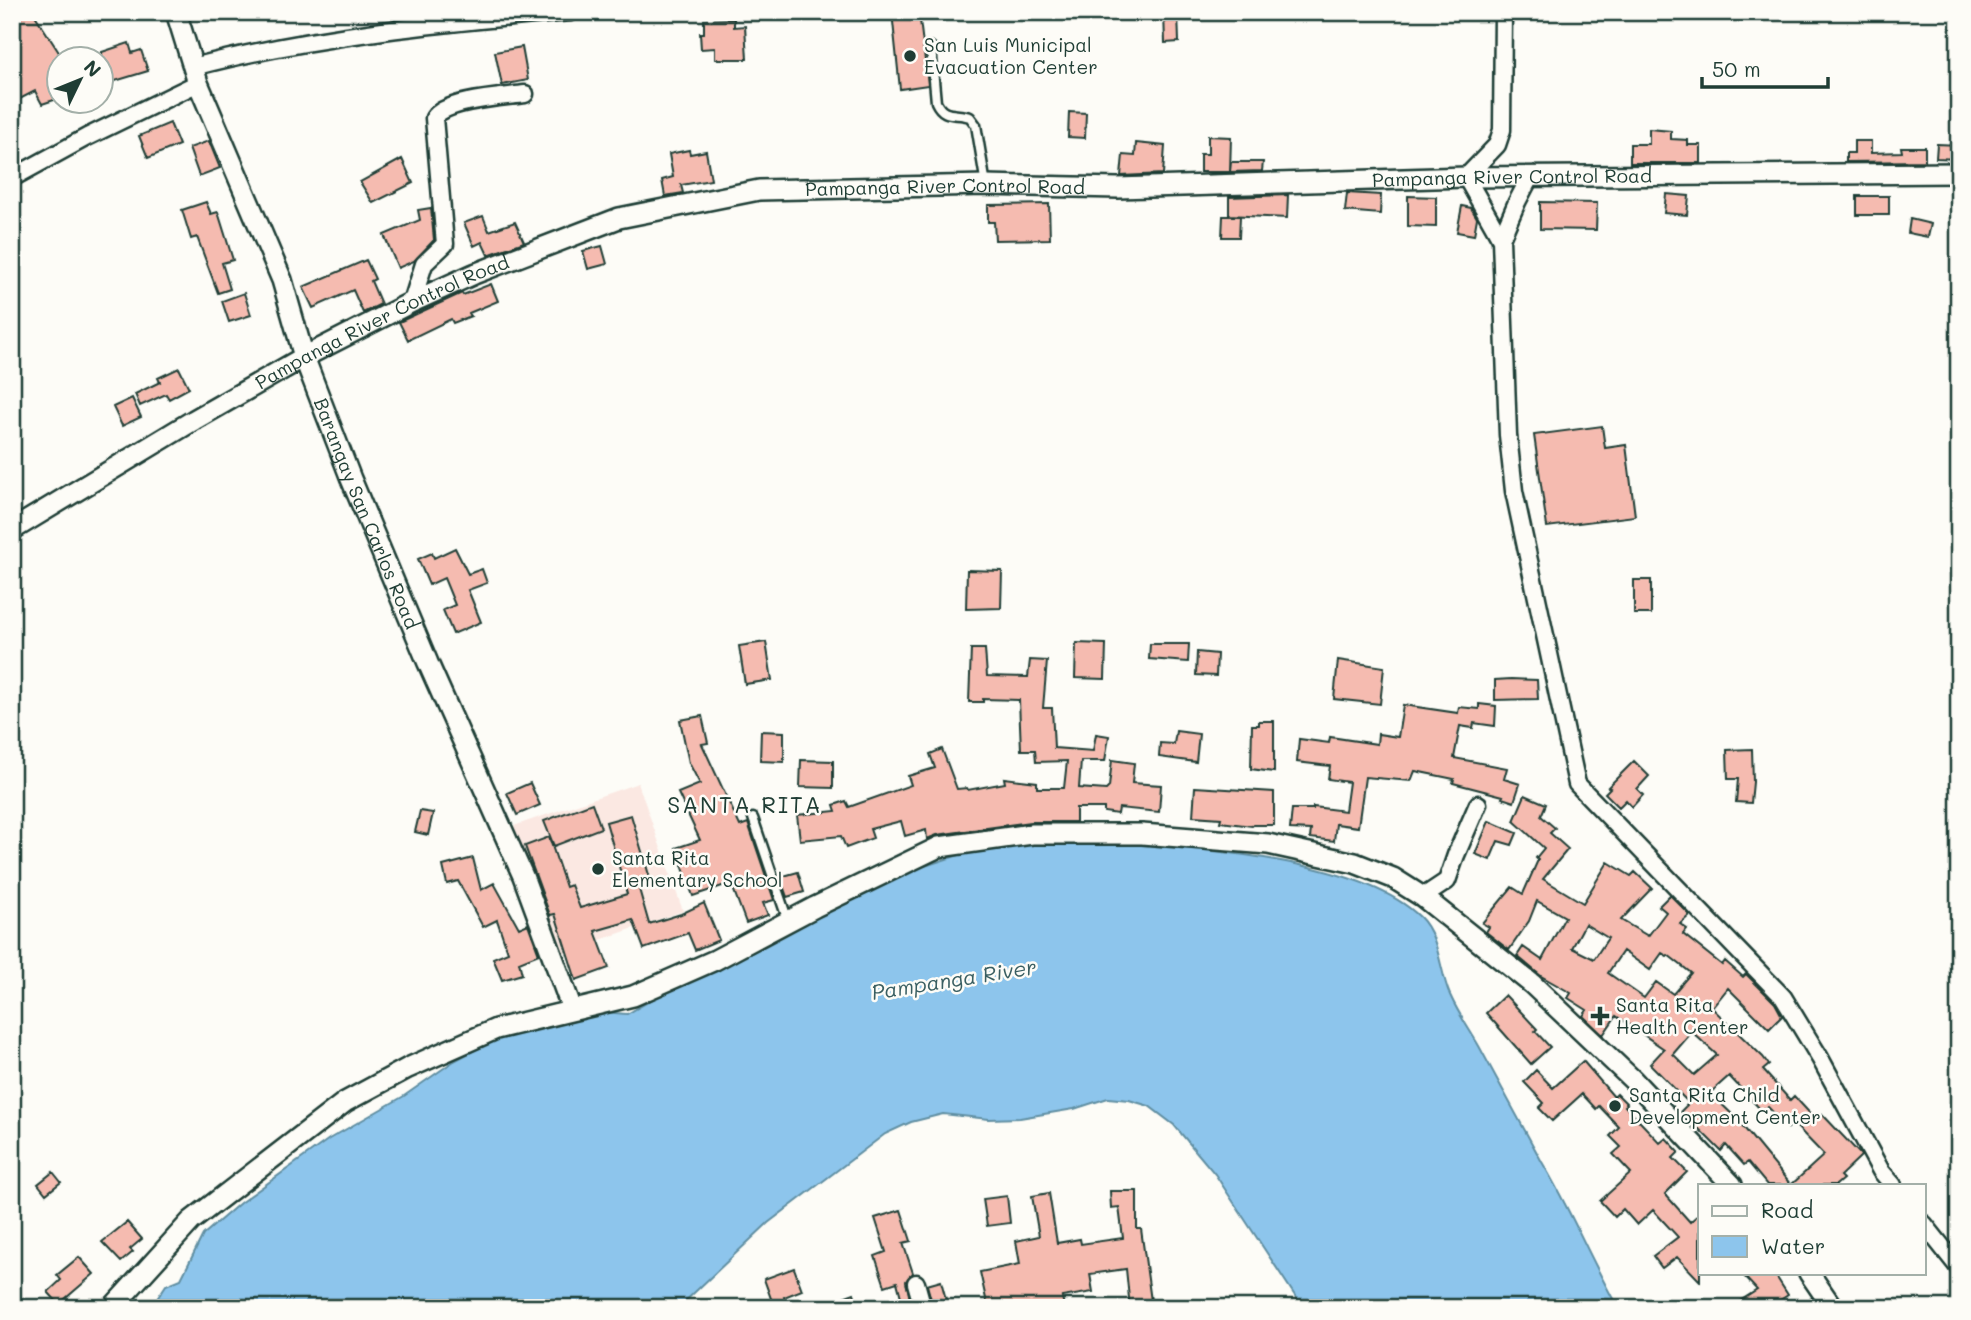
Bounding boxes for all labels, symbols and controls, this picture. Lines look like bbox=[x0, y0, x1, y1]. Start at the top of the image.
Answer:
place label: San Luis Municipal Evacuation Center bbox=[924, 32, 1098, 79]
north arrow bbox=[46, 46, 116, 116]
scale bar bbox=[1702, 46, 1828, 90]
marker: San Luis Municipal Evacuation Center bbox=[902, 48, 918, 64]
text: N bbox=[79, 54, 107, 82]
text: 50 m bbox=[1712, 55, 1761, 82]
street label: Pampanga River Control Road bbox=[1372, 162, 1652, 192]
street label: Pampanga River Control Road bbox=[805, 172, 1085, 201]
street label: Pampanga River Control Road bbox=[250, 249, 512, 394]
street label: Barangay San Carlos Road bbox=[309, 394, 425, 632]
district label: SANTA RITA bbox=[667, 789, 823, 819]
place label: Santa Rita Elementary School bbox=[612, 845, 782, 892]
marker: Santa Rita Elementary School bbox=[590, 861, 606, 877]
water label: Pampanga River bbox=[869, 952, 1038, 1005]
place label: Santa Rita Health Center bbox=[1616, 992, 1749, 1039]
marker: Santa Rita Health Center bbox=[1590, 1006, 1610, 1026]
place label: Santa Rita Child Development Center bbox=[1629, 1082, 1821, 1129]
marker: Santa Rita Child Development Center bbox=[1607, 1098, 1623, 1114]
legend bbox=[1698, 1184, 1926, 1274]
text: Road bbox=[1761, 1196, 1813, 1223]
text: Water bbox=[1761, 1232, 1825, 1259]

